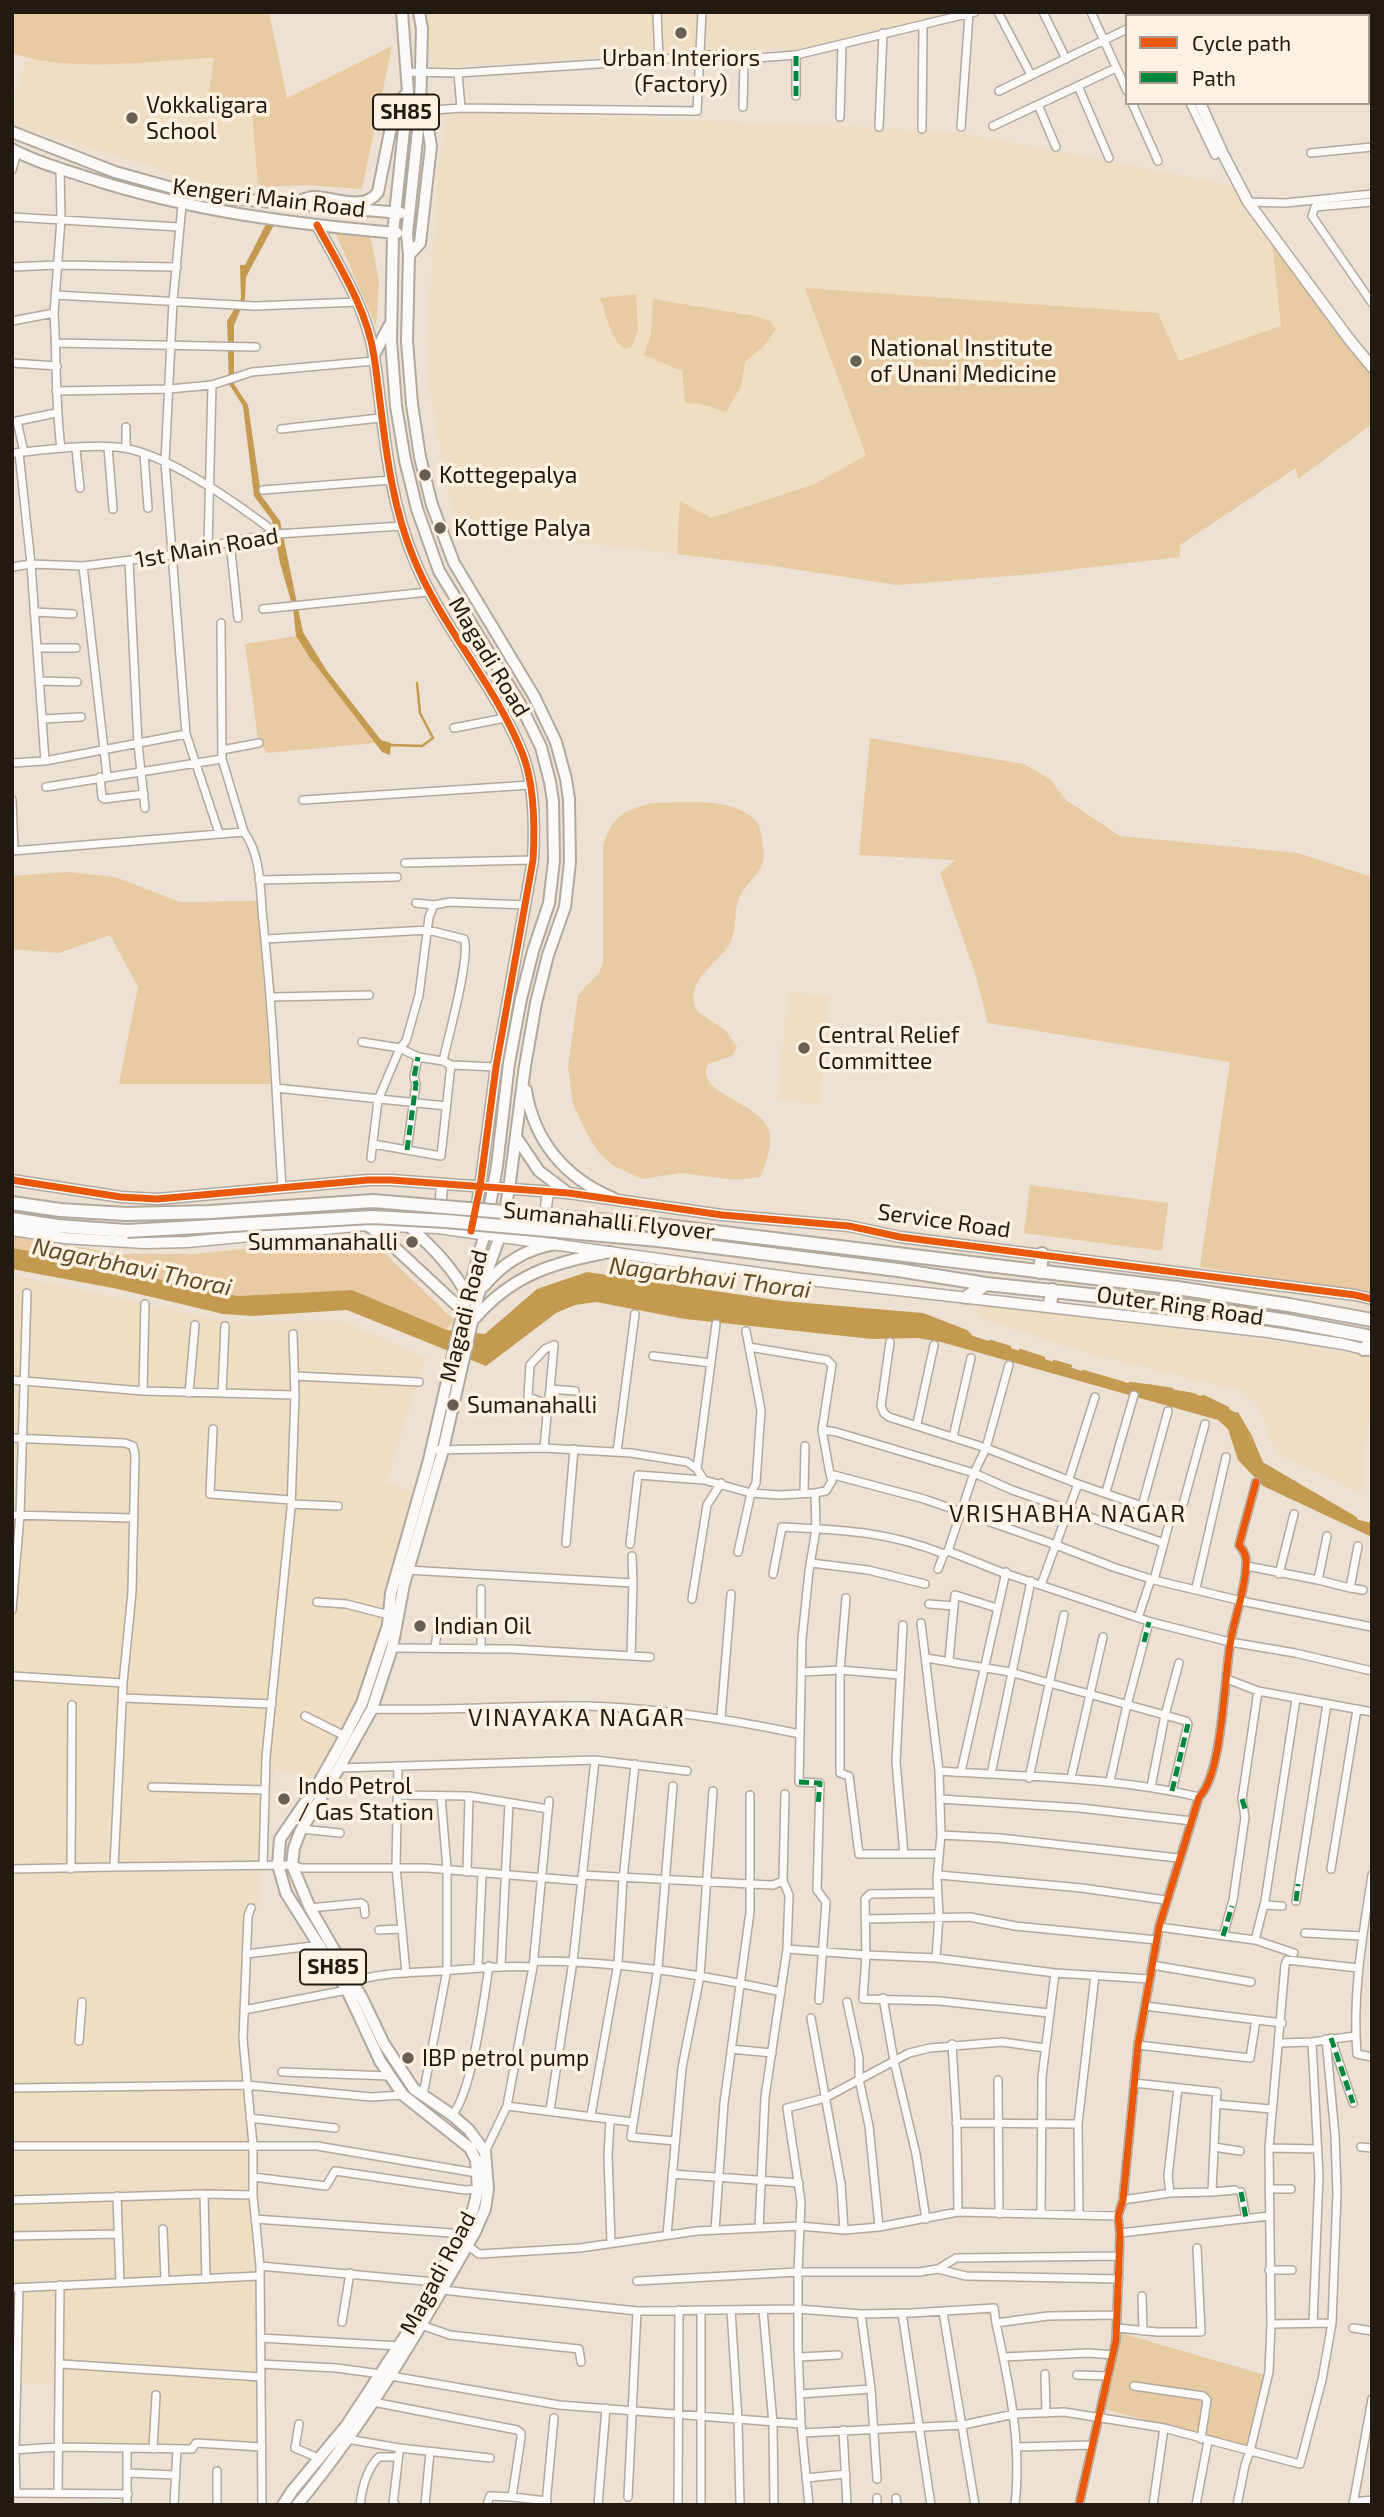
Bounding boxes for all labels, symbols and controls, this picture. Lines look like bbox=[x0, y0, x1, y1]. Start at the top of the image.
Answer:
legend bbox=[1125, 14, 1370, 105]
marker: Urban Interiors (Factory) bbox=[673, 25, 689, 41]
text: Cycle path bbox=[1192, 30, 1291, 55]
place label: Urban Interiors (Factory) bbox=[602, 44, 760, 98]
text: Path bbox=[1192, 65, 1236, 90]
place label: Vokkaligara School bbox=[146, 91, 268, 145]
road number: SH85 bbox=[373, 94, 439, 130]
marker: Vokkaligara School bbox=[124, 110, 140, 126]
street label: Kengeri Main Road bbox=[171, 172, 367, 224]
place label: National Institute of Unani Medicine bbox=[870, 334, 1056, 388]
marker: National Institute of Unani Medicine bbox=[848, 353, 864, 369]
place label: Kottegepalya bbox=[439, 461, 577, 489]
marker: Kottegepalya bbox=[417, 467, 433, 483]
place label: Kottige Palya bbox=[454, 514, 591, 542]
marker: Kottige Palya bbox=[432, 520, 448, 536]
street label: 1st Main Road bbox=[133, 522, 281, 574]
street label: Magadi Road bbox=[442, 592, 536, 722]
place label: Central Relief Committee bbox=[818, 1021, 959, 1075]
marker: Central Relief Committee bbox=[796, 1040, 812, 1056]
street label: Sumanahalli Flyover bbox=[502, 1196, 716, 1246]
street label: Service Road bbox=[876, 1198, 1012, 1244]
place label: Summanahalli bbox=[248, 1228, 398, 1256]
water label: Nagarbhavi Thorai bbox=[30, 1232, 234, 1302]
marker: Summanahalli bbox=[404, 1234, 420, 1250]
street label: Magadi Road bbox=[434, 1247, 494, 1385]
water label: Nagarbhavi Thorai bbox=[607, 1251, 813, 1305]
street label: Outer Ring Road bbox=[1095, 1281, 1265, 1331]
place label: Sumanahalli bbox=[467, 1391, 597, 1419]
marker: Sumanahalli bbox=[445, 1397, 461, 1413]
district label: VRISHABHA NAGAR bbox=[951, 1500, 1185, 1528]
place label: Indian Oil bbox=[434, 1612, 531, 1640]
marker: Indian Oil bbox=[412, 1618, 428, 1634]
district label: VINAYAKA NAGAR bbox=[470, 1704, 684, 1732]
place label: Indo Petrol / Gas Station bbox=[298, 1772, 434, 1826]
marker: Indo Petrol / Gas Station bbox=[276, 1791, 292, 1807]
road number: SH85 bbox=[300, 1950, 366, 1984]
place label: IBP petrol pump bbox=[422, 2044, 589, 2072]
marker: IBP petrol pump bbox=[400, 2050, 416, 2066]
street label: Magadi Road bbox=[394, 2207, 482, 2339]

